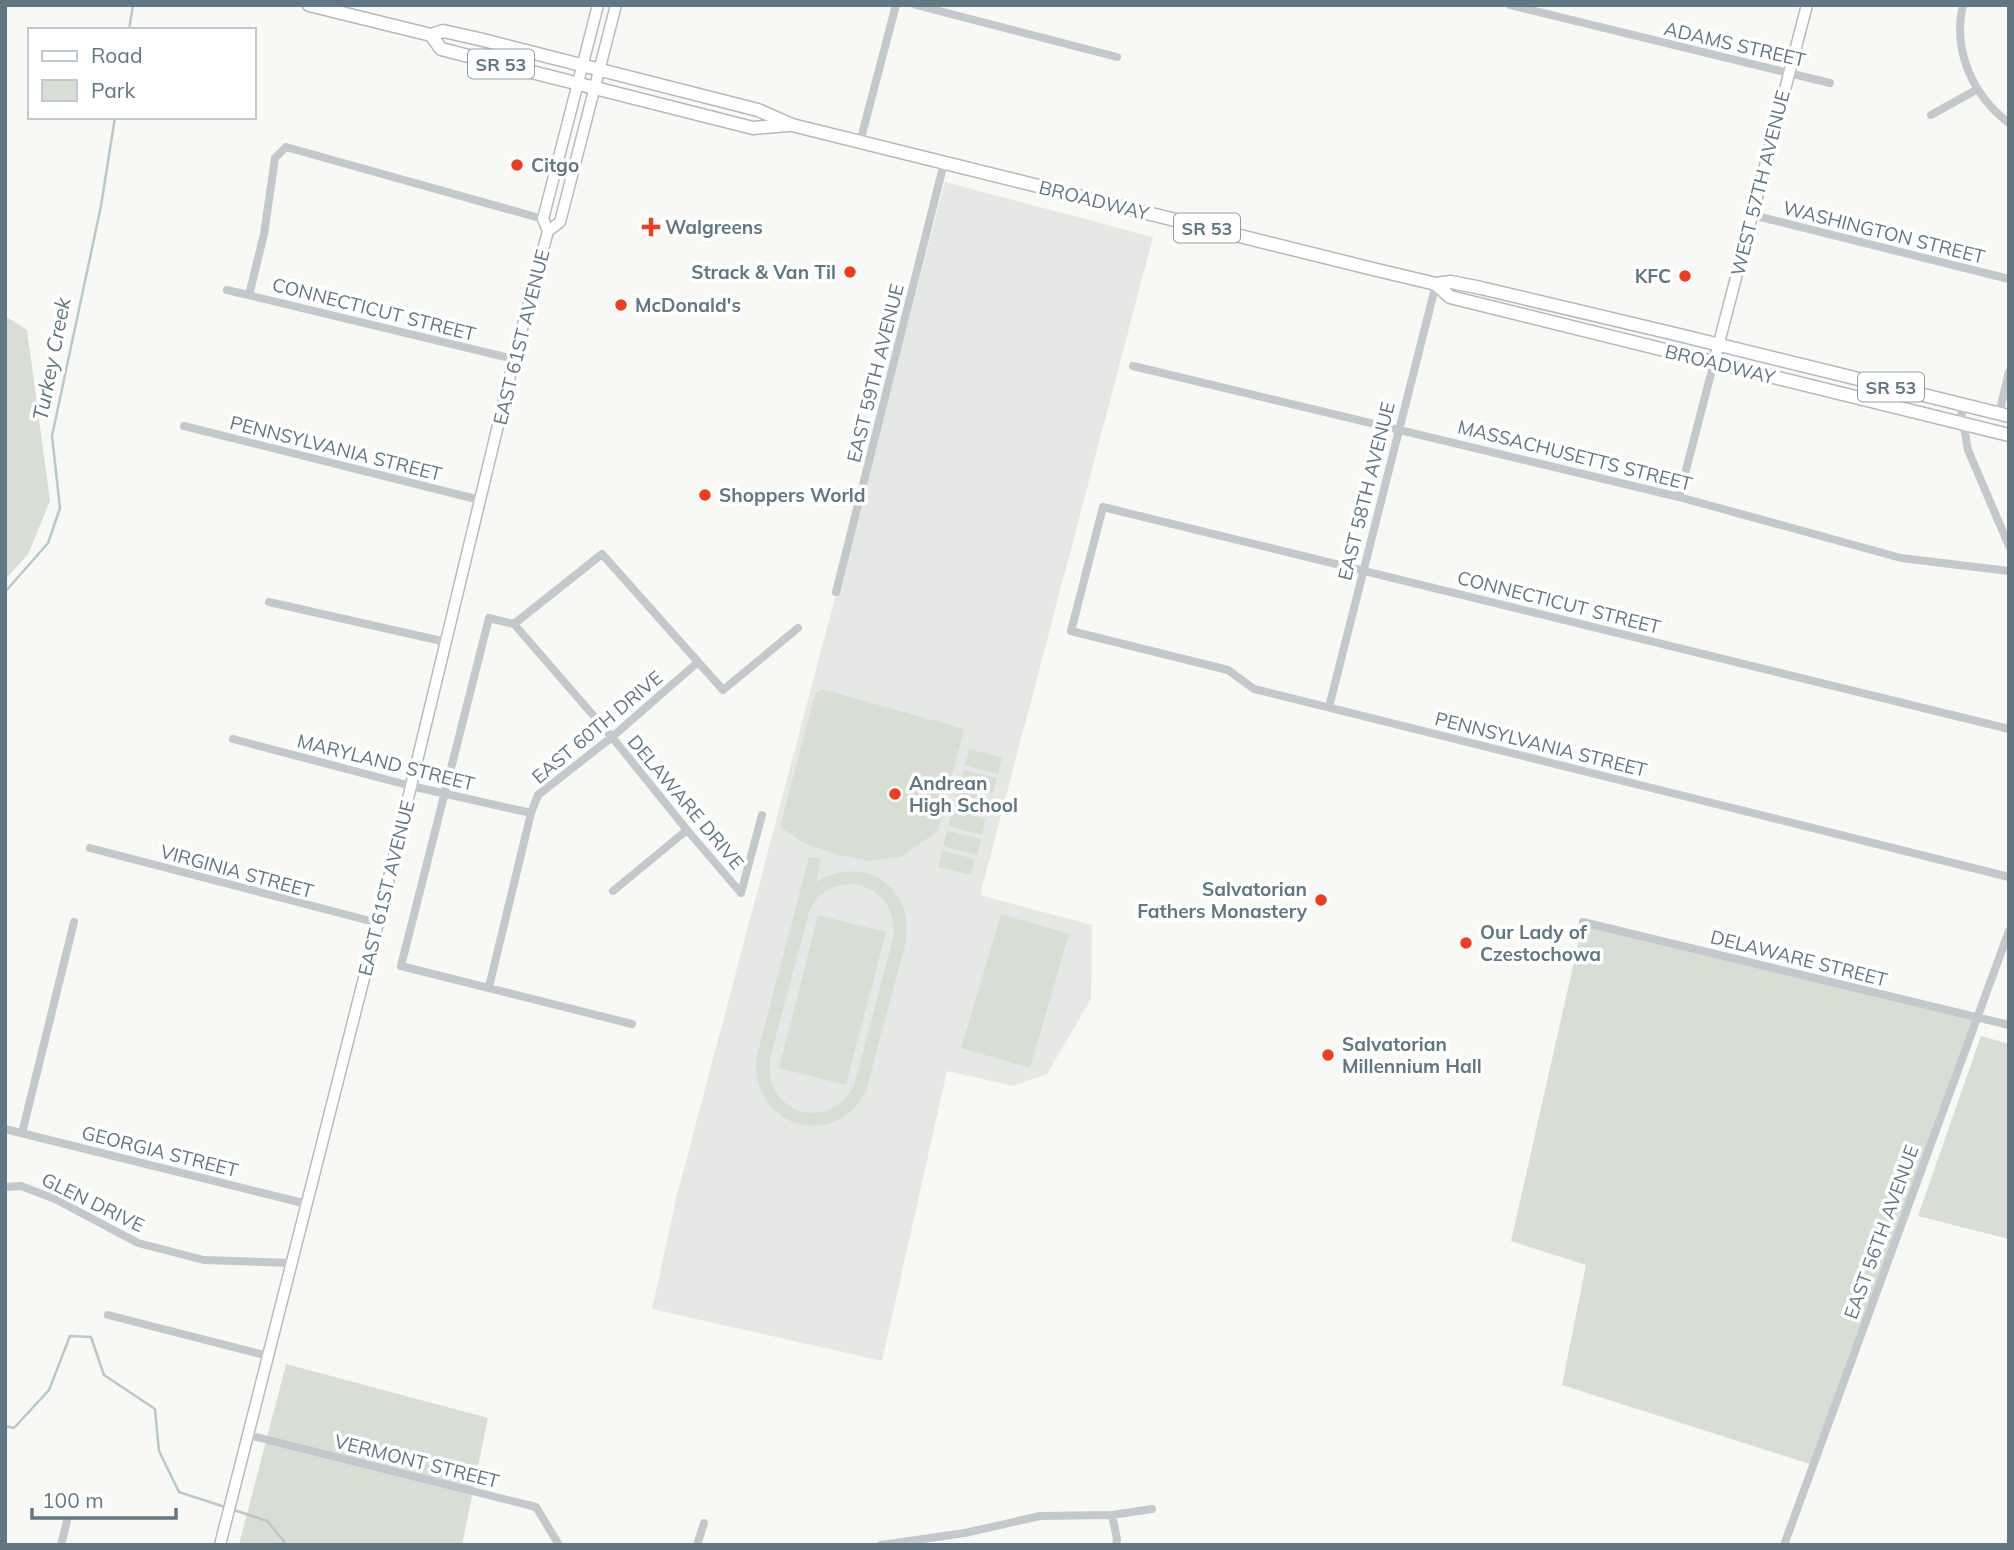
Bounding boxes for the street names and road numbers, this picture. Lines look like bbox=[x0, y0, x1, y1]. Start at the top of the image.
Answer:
street label: ADAMS STREET bbox=[1662, 16, 1809, 72]
road number: SR 53 bbox=[468, 50, 534, 78]
street label: WEST 57TH AVENUE bbox=[1725, 88, 1795, 278]
street label: BROADWAY bbox=[1036, 175, 1152, 225]
street label: WASHINGTON STREET bbox=[1781, 195, 1988, 269]
road number: SR 53 bbox=[1174, 213, 1240, 242]
street label: EAST 61ST AVENUE bbox=[488, 247, 554, 427]
street label: CONNECTICUT STREET bbox=[270, 272, 479, 346]
street label: EAST 59TH AVENUE bbox=[841, 281, 909, 465]
street label: BROADWAY bbox=[1662, 339, 1778, 389]
road number: SR 53 bbox=[1858, 372, 1924, 402]
street label: EAST 58TH AVENUE bbox=[1332, 399, 1400, 583]
street label: PENNSYLVANIA STREET bbox=[227, 410, 445, 486]
street label: MASSACHUSETTS STREET bbox=[1455, 414, 1695, 496]
street label: CONNECTICUT STREET bbox=[1455, 565, 1664, 639]
street label: EAST 60TH DRIVE bbox=[527, 665, 667, 789]
street label: PENNSYLVANIA STREET bbox=[1432, 706, 1650, 782]
street label: MARYLAND STREET bbox=[295, 728, 478, 796]
street label: DELAWARE DRIVE bbox=[623, 730, 749, 874]
street label: EAST 61ST AVENUE bbox=[353, 798, 419, 978]
street label: VIRGINIA STREET bbox=[158, 839, 317, 903]
street label: DELAWARE STREET bbox=[1708, 924, 1890, 992]
street label: GEORGIA STREET bbox=[79, 1120, 241, 1182]
street label: EAST 56TH AVENUE bbox=[1838, 1142, 1924, 1322]
street label: GLEN DRIVE bbox=[38, 1167, 148, 1237]
street label: VERMONT STREET bbox=[332, 1429, 502, 1493]

